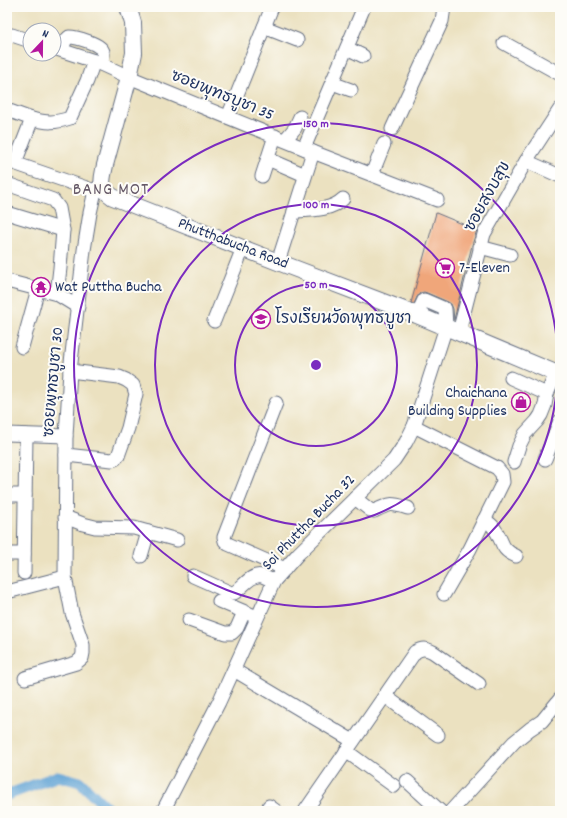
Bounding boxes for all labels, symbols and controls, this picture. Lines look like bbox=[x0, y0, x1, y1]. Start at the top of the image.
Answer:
north arrow bbox=[22, 22, 62, 62]
text: N bbox=[39, 26, 51, 43]
street label: ซอยพุทธบูชา 35 bbox=[167, 65, 277, 127]
text: 150 m bbox=[303, 116, 329, 133]
street label: ซอยสงบสุข bbox=[459, 158, 517, 236]
district label: BANG MOT bbox=[73, 178, 149, 203]
text: 100 m bbox=[303, 197, 329, 214]
street label: Phutthabucha Road bbox=[174, 212, 292, 276]
supermarket icon: 7-Eleven bbox=[434, 257, 456, 279]
place label: 7-Eleven bbox=[459, 257, 510, 280]
temple icon: Wat Puttha Bucha bbox=[30, 276, 52, 298]
place label: Wat Puttha Bucha bbox=[55, 276, 162, 299]
text: 50 m bbox=[304, 277, 328, 294]
place label: โรงเรียนวัดพุทธบูชา bbox=[275, 306, 411, 331]
school or university icon: โรงเรียนวัดพุทธบูชา bbox=[250, 308, 272, 330]
street label: ซอยพุทธบูชา 30 bbox=[38, 326, 70, 438]
centre of rings bbox=[309, 358, 323, 372]
place label: Chaichana Building Supplies bbox=[408, 382, 507, 423]
shop icon: Chaichana Building Supplies bbox=[510, 391, 532, 413]
street label: Soi Phuttha Bucha 32 bbox=[257, 470, 361, 576]

